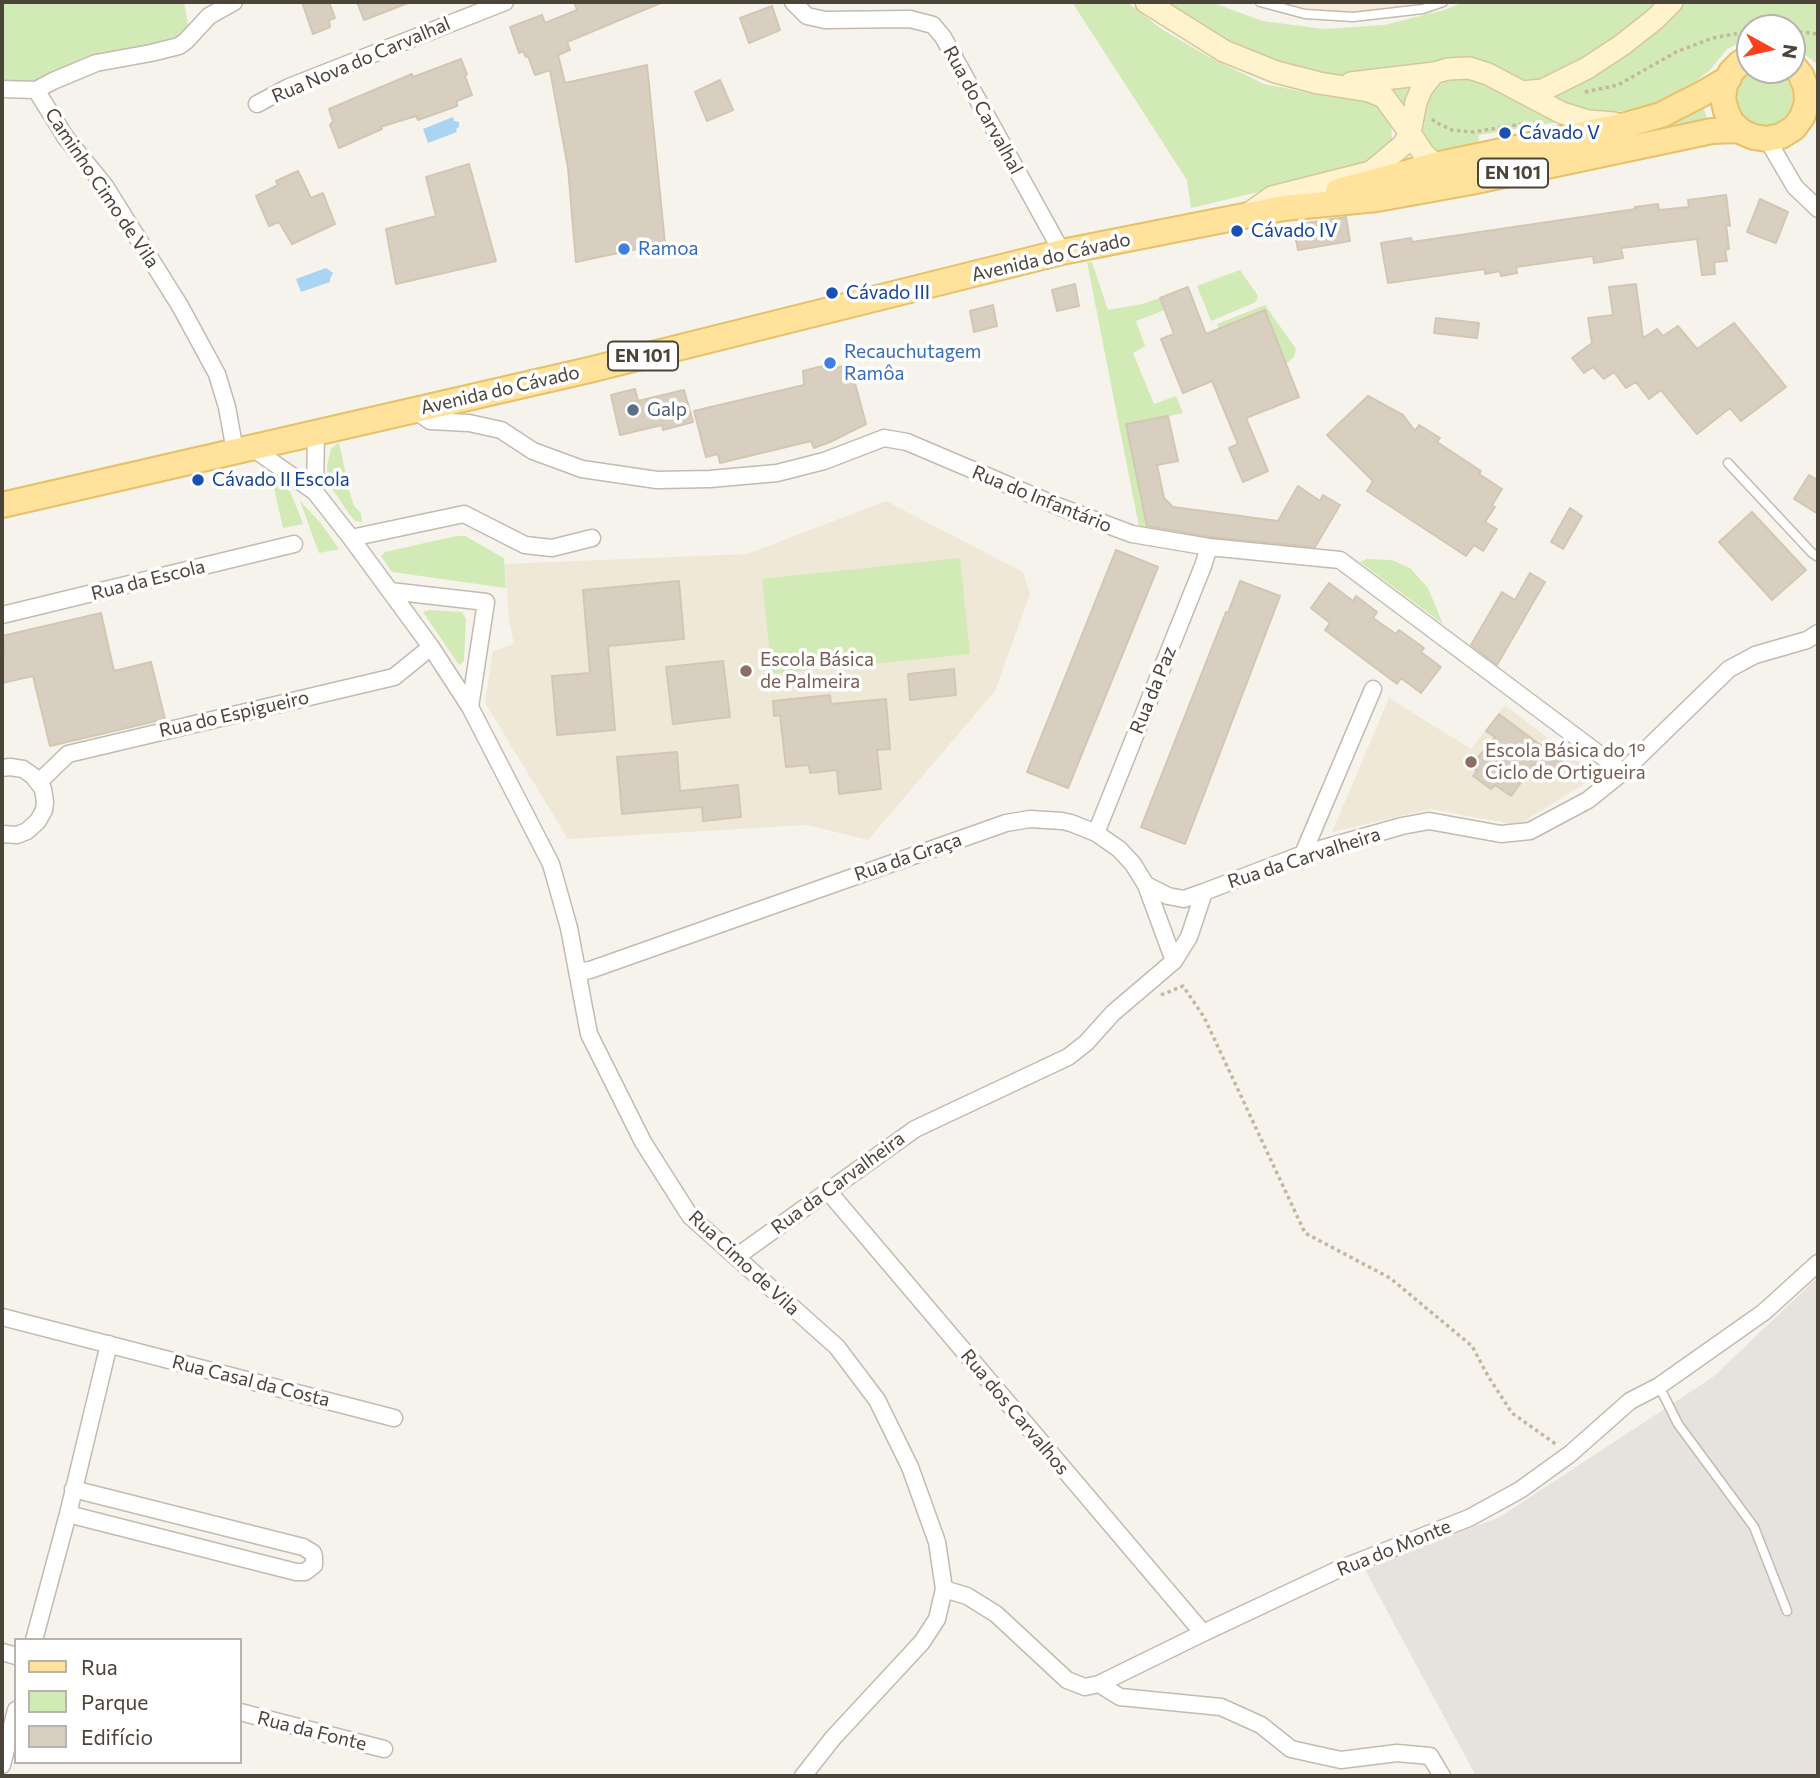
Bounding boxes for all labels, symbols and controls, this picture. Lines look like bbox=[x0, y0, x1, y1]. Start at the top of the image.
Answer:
street label: Rua Nova do Carvalhal bbox=[268, 12, 454, 108]
north arrow bbox=[1736, 14, 1806, 84]
street label: Rua do Carvalhal bbox=[938, 42, 1028, 178]
text: N bbox=[1778, 43, 1803, 60]
street label: Caminho Cimo de Vila bbox=[40, 104, 164, 272]
place label: Cávado V bbox=[1519, 122, 1600, 144]
marker: Cávado V bbox=[1497, 125, 1513, 141]
road number: EN 101 bbox=[1478, 158, 1548, 188]
place label: Cávado IV bbox=[1251, 220, 1337, 242]
marker: Cávado IV bbox=[1229, 223, 1245, 239]
street label: Avenida do Cávado bbox=[969, 228, 1133, 286]
place label: Ramoa bbox=[638, 238, 698, 260]
marker: Ramoa bbox=[616, 241, 632, 257]
place label: Cávado III bbox=[846, 282, 930, 304]
marker: Cávado III bbox=[824, 285, 840, 301]
place label: Recauchutagem Ramôa bbox=[844, 341, 981, 385]
road number: EN 101 bbox=[608, 342, 678, 370]
marker: Recauchutagem Ramôa bbox=[822, 355, 838, 371]
street label: Avenida do Cávado bbox=[418, 361, 582, 419]
place label: Galp bbox=[647, 399, 687, 421]
marker: Galp bbox=[625, 402, 641, 418]
street label: Rua do Infantário bbox=[969, 461, 1115, 537]
place label: Cávado II Escola bbox=[212, 469, 350, 491]
marker: Cávado II Escola bbox=[190, 472, 206, 488]
street label: Rua da Escola bbox=[89, 555, 207, 605]
street label: Rua da Paz bbox=[1125, 643, 1181, 737]
place label: Escola Básica de Palmeira bbox=[760, 649, 874, 693]
marker: Escola Básica de Palmeira bbox=[738, 663, 754, 679]
street label: Rua do Espigueiro bbox=[157, 686, 311, 742]
place label: Escola Básica do 1º Ciclo de Ortigueira bbox=[1485, 740, 1646, 784]
marker: Escola Básica do 1º Ciclo de Ortigueira bbox=[1463, 754, 1479, 770]
street label: Rua da Carvalheira bbox=[1225, 823, 1383, 893]
street label: Rua da Graça bbox=[851, 828, 965, 886]
street label: Rua da Carvalheira bbox=[767, 1127, 909, 1239]
street label: Rua Cimo de Vila bbox=[684, 1206, 804, 1320]
street label: Rua dos Carvalhos bbox=[956, 1345, 1074, 1479]
street label: Rua Casal da Costa bbox=[170, 1350, 332, 1412]
street label: Rua do Monte bbox=[1334, 1515, 1454, 1581]
legend bbox=[14, 1638, 242, 1764]
text: Rua bbox=[81, 1654, 118, 1679]
text: Parque bbox=[81, 1689, 148, 1714]
street label: Rua da Fonte bbox=[255, 1706, 369, 1756]
text: Edifício bbox=[81, 1724, 153, 1749]

